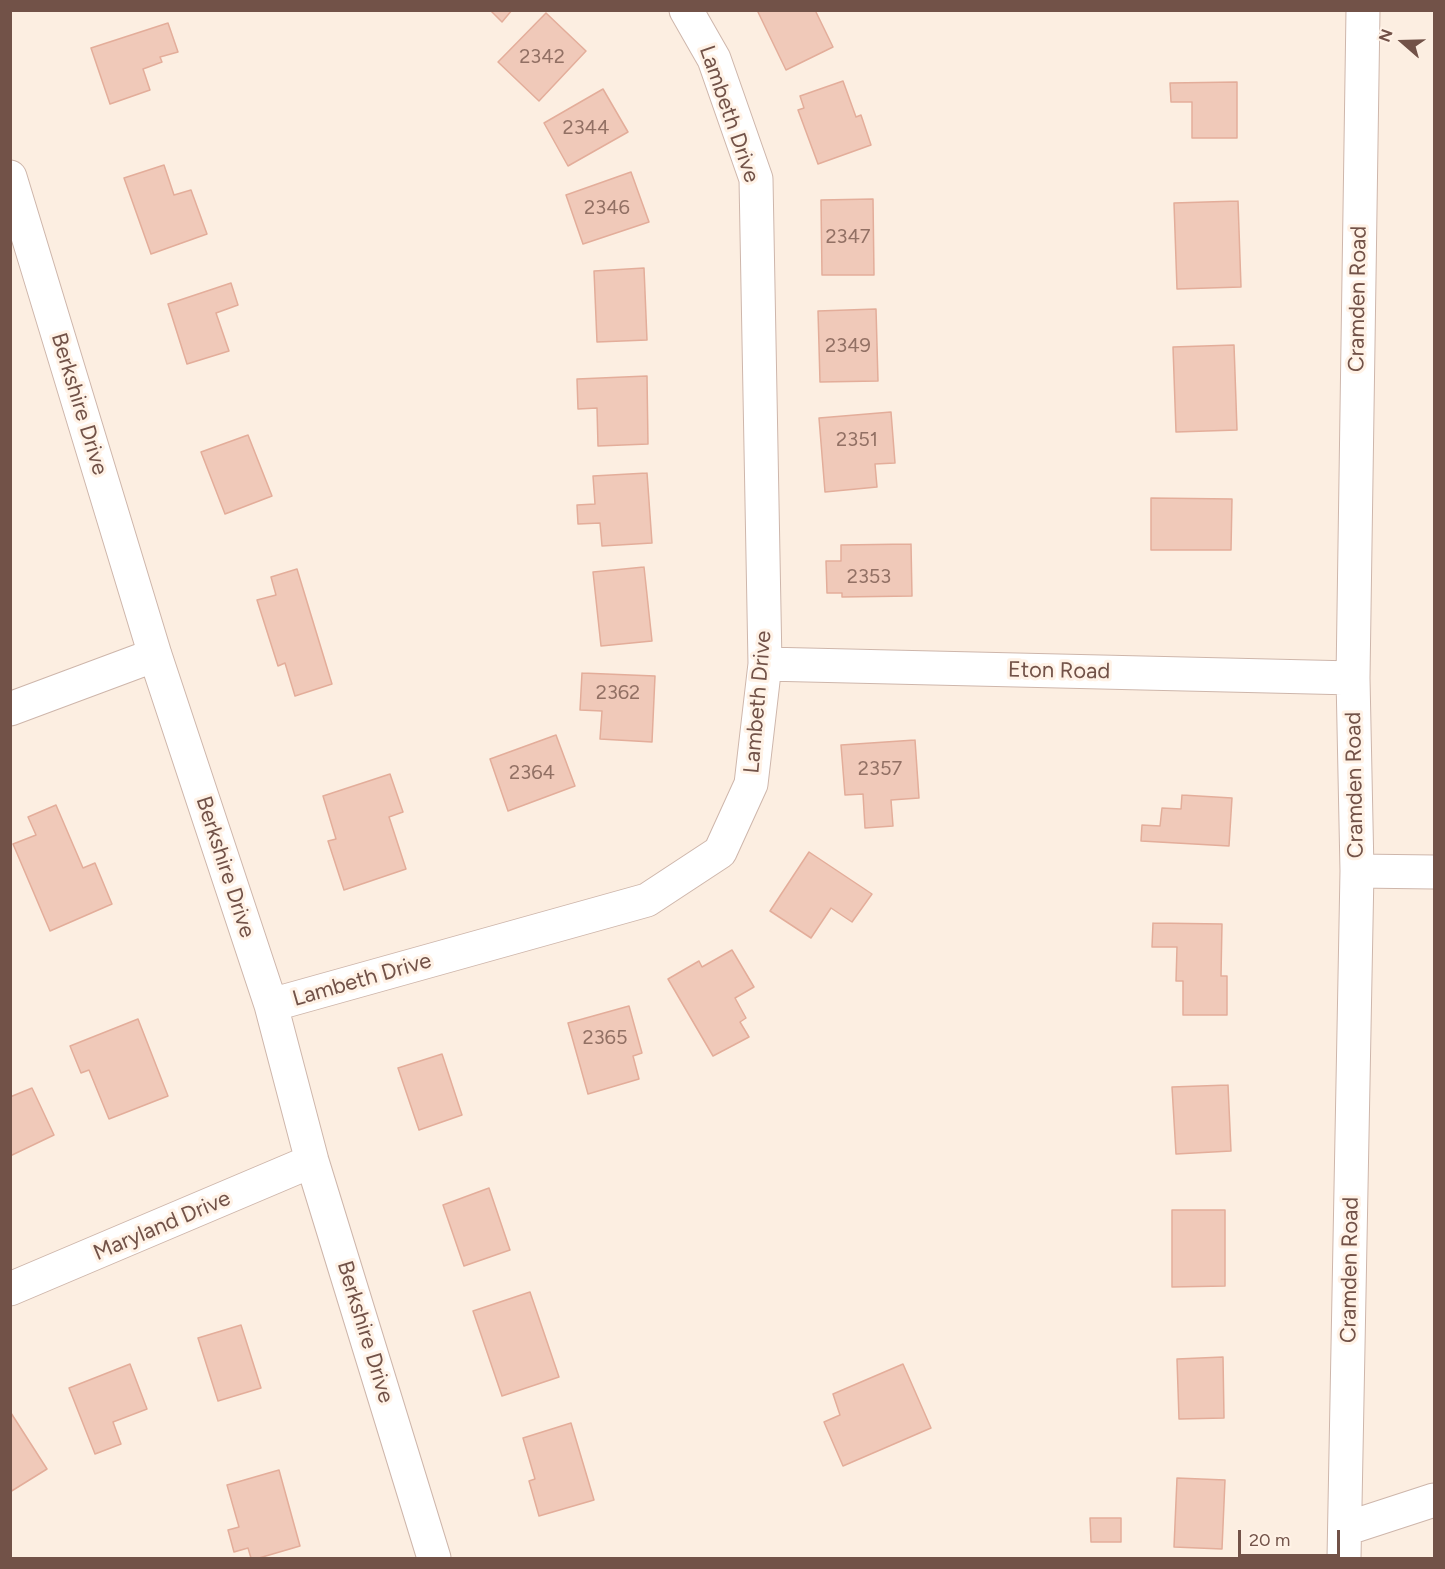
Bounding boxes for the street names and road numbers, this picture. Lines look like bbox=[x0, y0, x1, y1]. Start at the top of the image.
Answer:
street label: Lambeth Drive bbox=[693, 42, 765, 186]
street label: Cramden Road bbox=[1344, 226, 1372, 372]
street label: Berkshire Drive bbox=[45, 330, 113, 478]
street label: Lambeth Drive bbox=[739, 630, 777, 774]
street label: Eton Road bbox=[1008, 657, 1110, 685]
street label: Cramden Road bbox=[1341, 712, 1369, 858]
street label: Berkshire Drive bbox=[190, 793, 260, 941]
street label: Lambeth Drive bbox=[290, 948, 434, 1012]
street label: Maryland Drive bbox=[89, 1185, 235, 1267]
street label: Cramden Road bbox=[1336, 1197, 1364, 1343]
street label: Berkshire Drive bbox=[331, 1258, 399, 1406]

